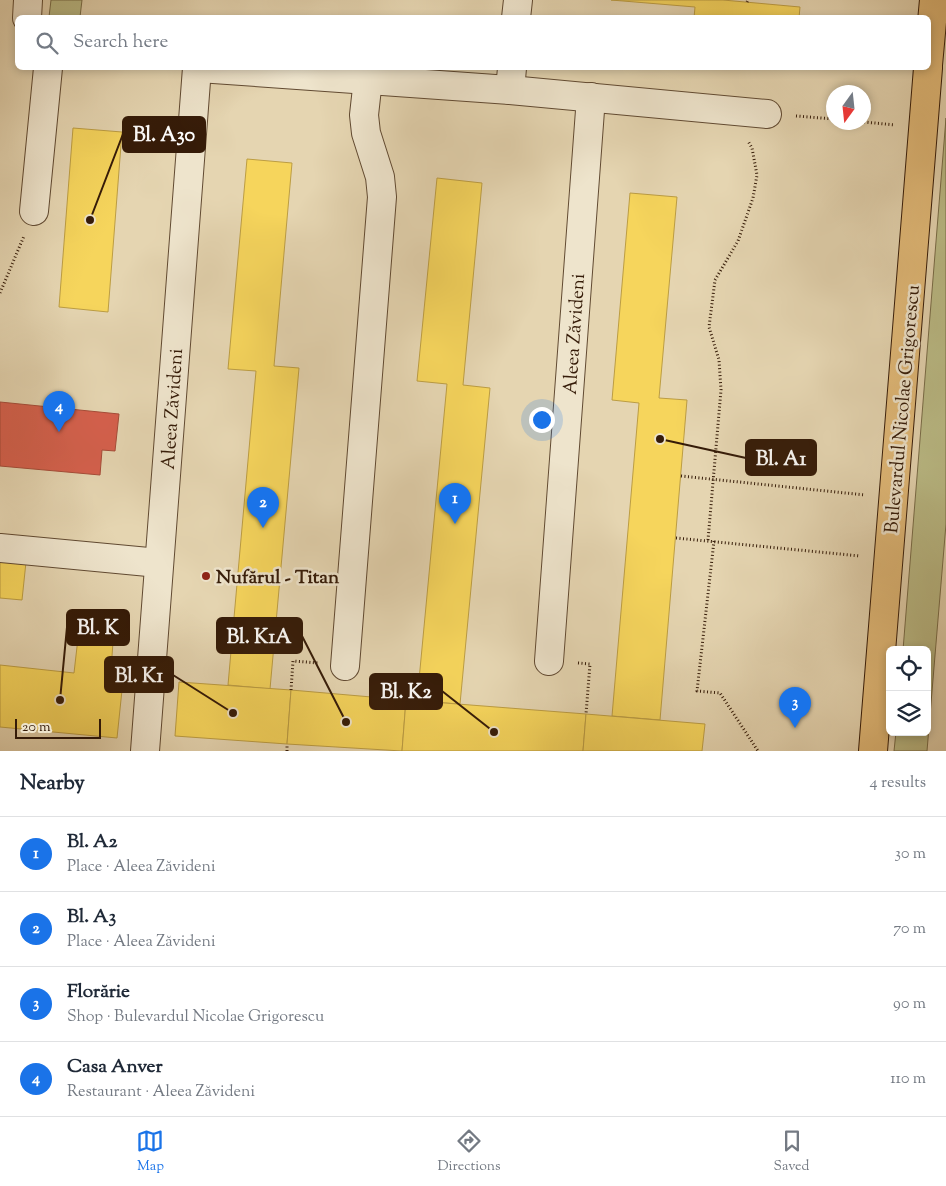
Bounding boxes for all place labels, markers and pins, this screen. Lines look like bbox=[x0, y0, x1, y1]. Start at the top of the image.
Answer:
callout: Bl. A30 bbox=[123, 117, 205, 152]
pin: 4 bbox=[43, 391, 75, 432]
callout: Bl. A1 bbox=[746, 440, 816, 475]
pin: 1 bbox=[439, 483, 471, 524]
pin: 2 bbox=[247, 487, 279, 528]
place label: Nufărul - Titan bbox=[216, 565, 340, 592]
marker: Nufărul - Titan bbox=[200, 570, 212, 582]
callout: Bl. K bbox=[67, 610, 129, 645]
callout: Bl. K1A bbox=[217, 618, 302, 653]
callout: Bl. K1 bbox=[105, 657, 173, 692]
callout: Bl. K2 bbox=[370, 674, 442, 709]
pin: 3 bbox=[779, 687, 811, 728]

